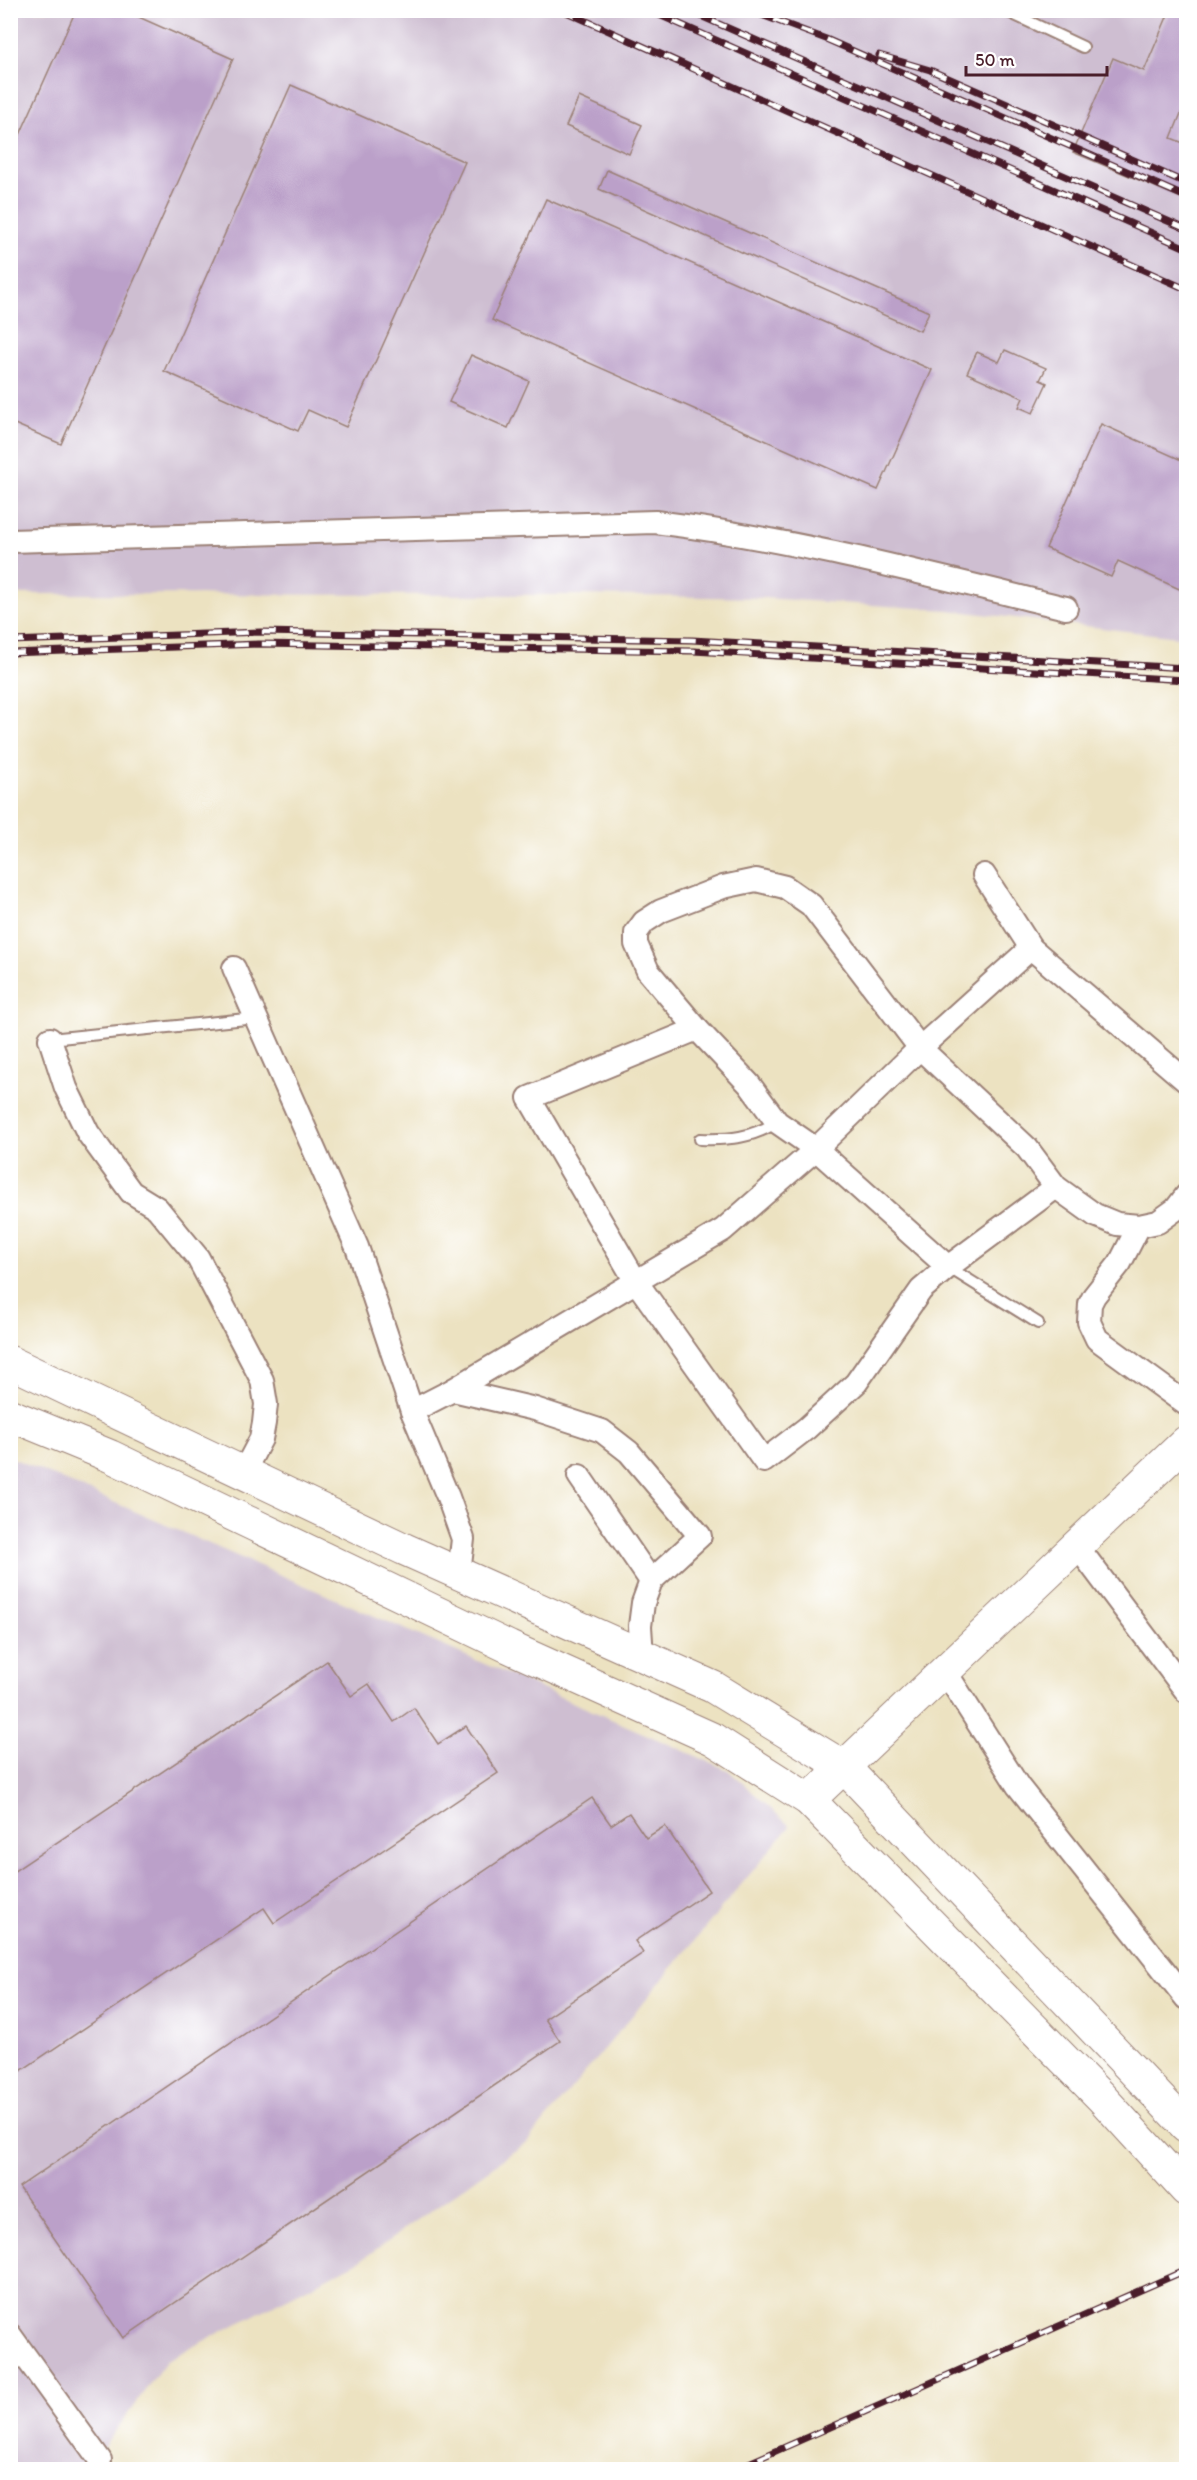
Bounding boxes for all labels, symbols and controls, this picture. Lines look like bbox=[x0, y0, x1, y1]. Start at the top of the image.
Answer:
scale bar bbox=[966, 39, 1107, 77]
text: 50 m bbox=[975, 49, 1015, 71]

